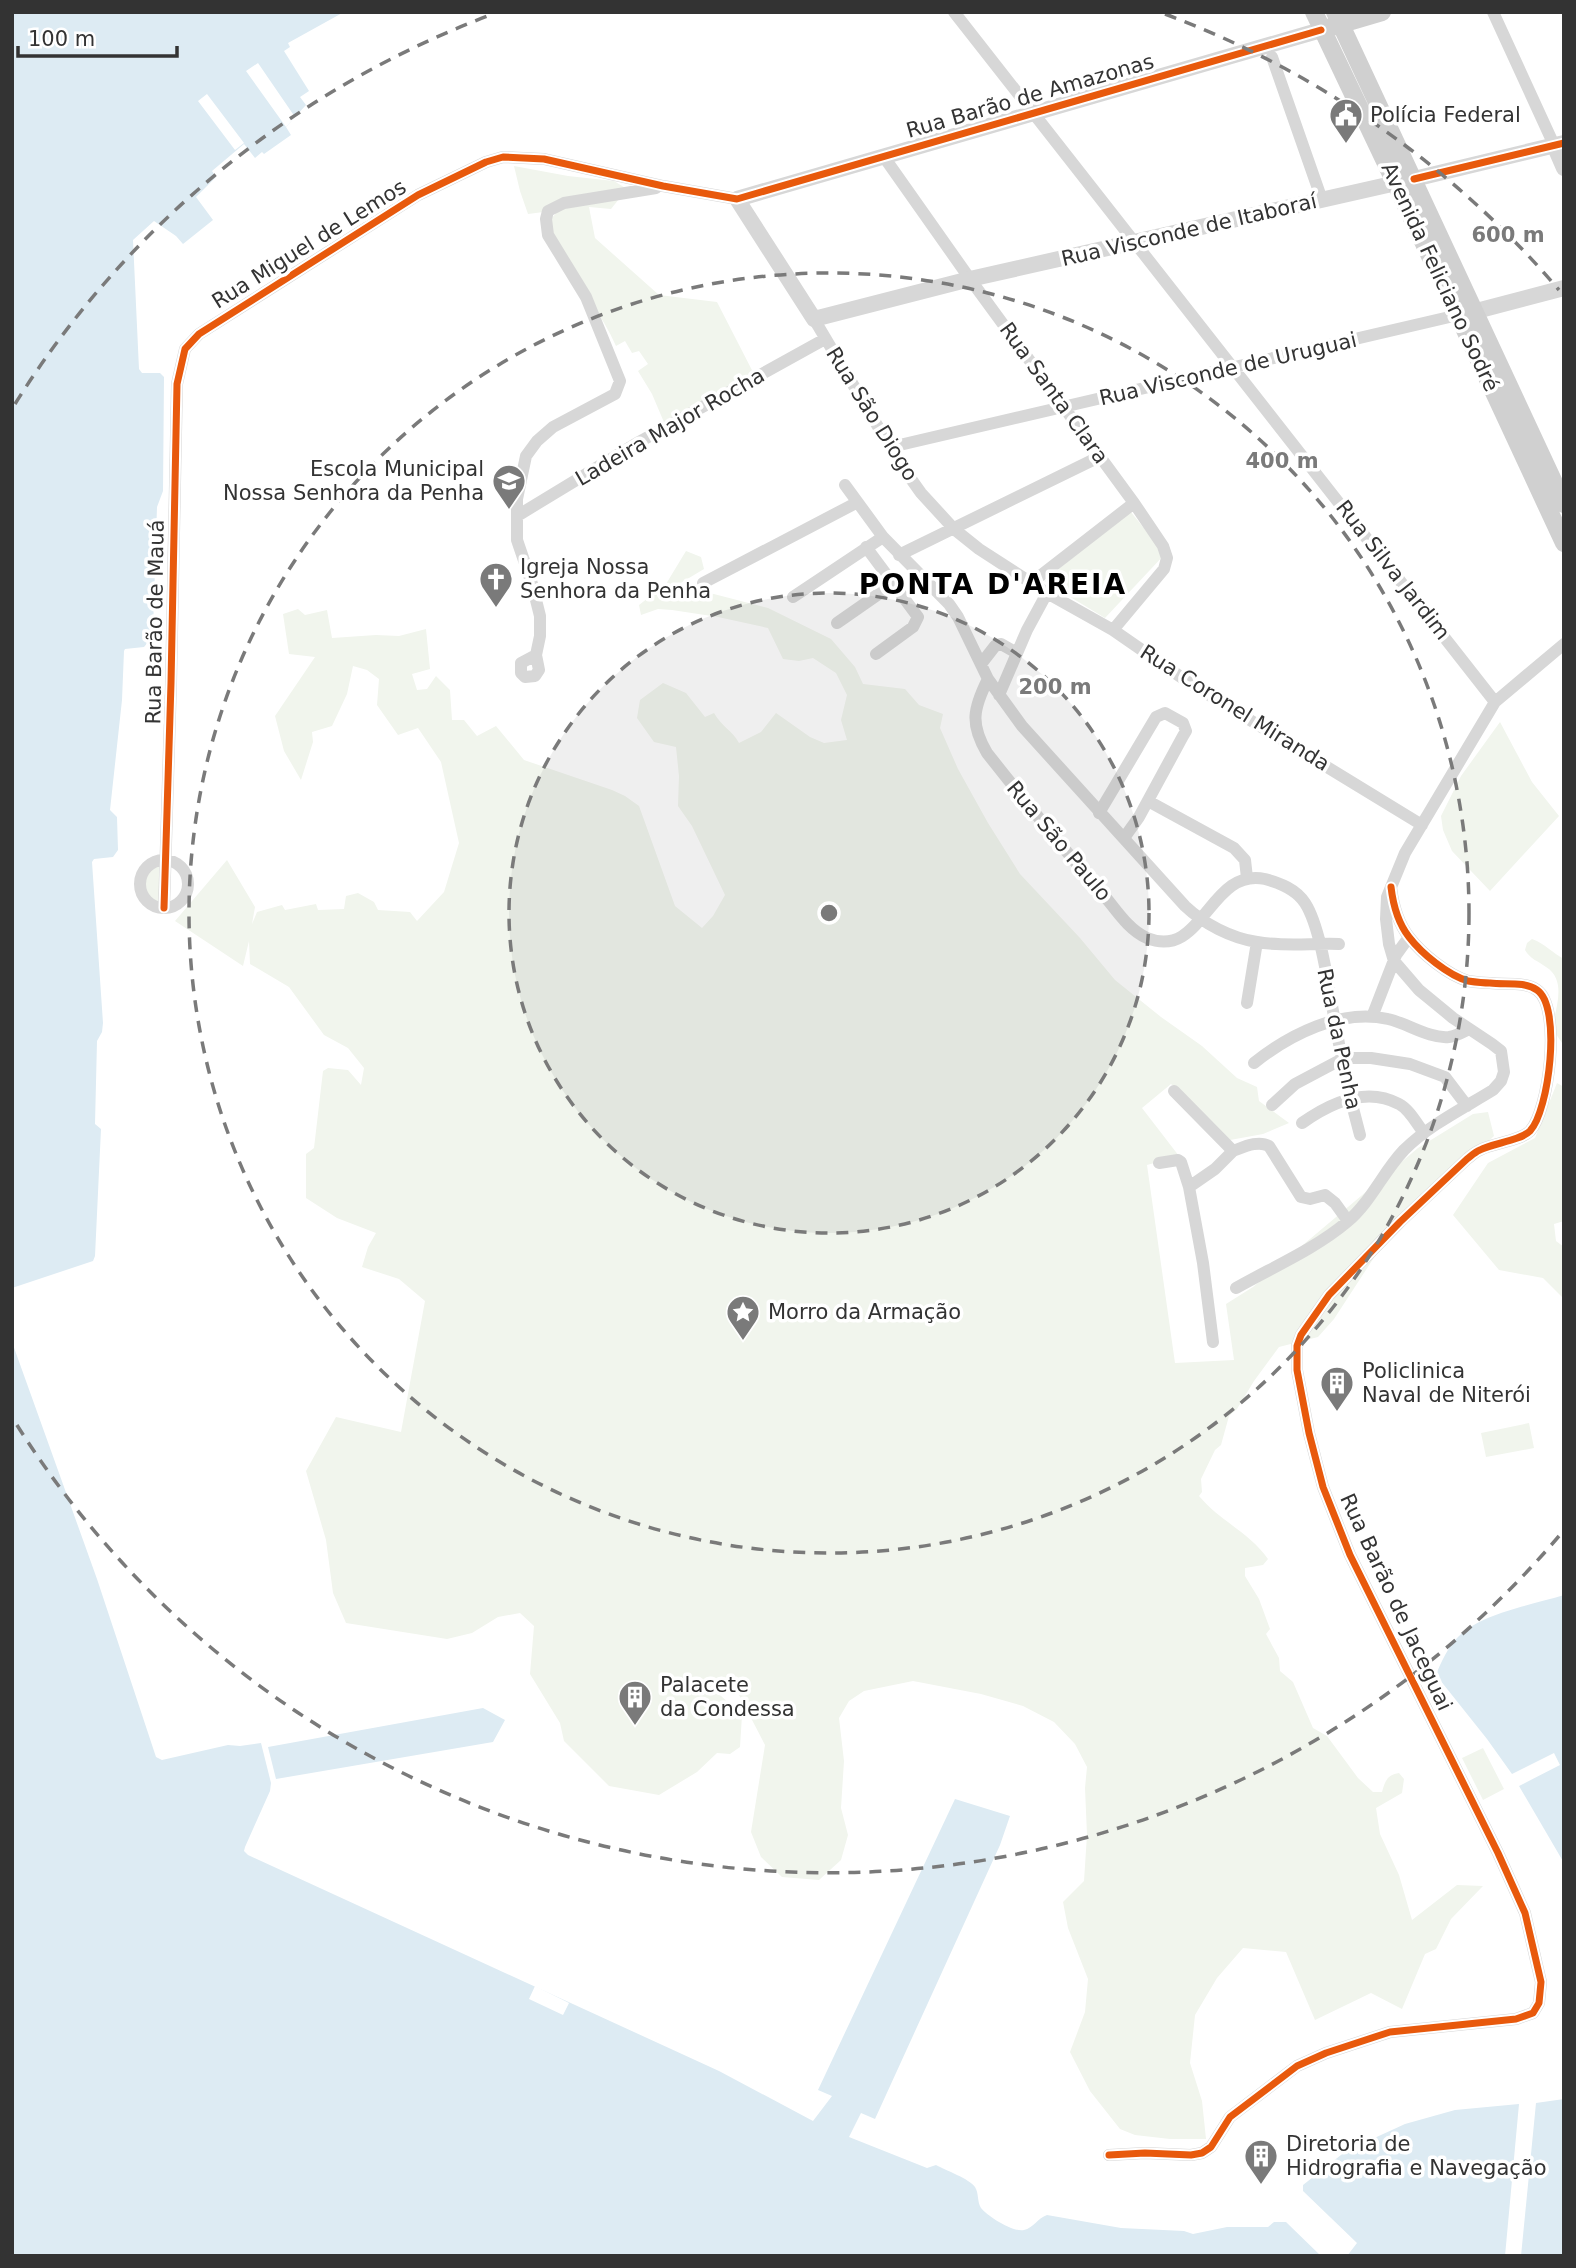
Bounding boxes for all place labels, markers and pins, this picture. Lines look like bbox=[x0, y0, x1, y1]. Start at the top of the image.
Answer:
public building icon: Polícia Federal bbox=[1327, 96, 1365, 145]
place label: Polícia Federal bbox=[1370, 103, 1521, 127]
place label: Escola Municipal Nossa Senhora da Penha bbox=[223, 457, 484, 505]
school or university icon: Escola Municipal Nossa Senhora da Penha bbox=[490, 462, 528, 511]
place label: Igreja Nossa Senhora da Penha bbox=[520, 555, 711, 603]
church icon: Igreja Nossa Senhora da Penha bbox=[477, 560, 515, 609]
centre of rings bbox=[817, 901, 841, 925]
place icon: Morro da Armação bbox=[724, 1293, 762, 1342]
place label: Morro da Armação bbox=[768, 1300, 961, 1324]
place label: Policlinica Naval de Niterói bbox=[1362, 1359, 1531, 1407]
building icon: Policlinica Naval de Niterói bbox=[1318, 1364, 1356, 1413]
place label: Palacete da Condessa bbox=[660, 1673, 795, 1721]
building icon: Palacete da Condessa bbox=[616, 1678, 654, 1727]
place label: Diretoria de Hidrografia e Navegação bbox=[1286, 2132, 1547, 2180]
building icon: Diretoria de Hidrografia e Navegação bbox=[1242, 2137, 1280, 2186]

